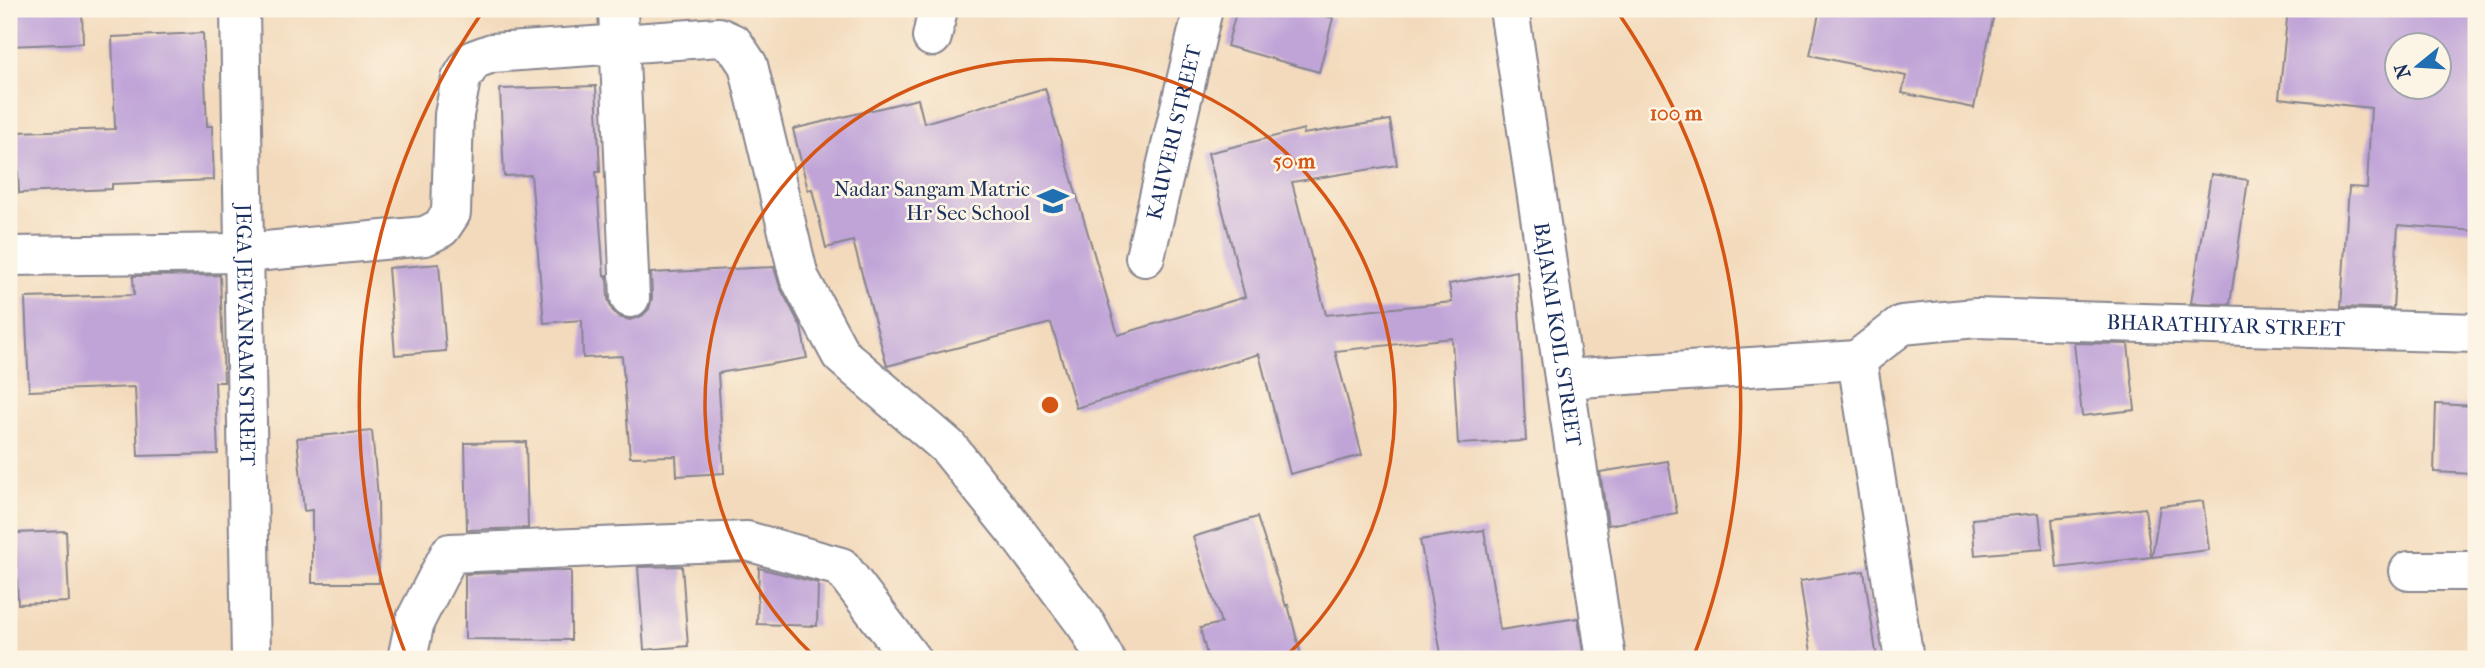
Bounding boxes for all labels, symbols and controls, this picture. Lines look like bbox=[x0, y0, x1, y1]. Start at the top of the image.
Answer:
north arrow bbox=[2384, 32, 2454, 102]
street label: KAUVERI STREET bbox=[1142, 42, 1206, 222]
text: N bbox=[2390, 60, 2415, 81]
text: 100 m bbox=[1650, 101, 1703, 125]
text: 50 m bbox=[1273, 149, 1316, 173]
place label: Nadar Sangam Matric Hr Sec School bbox=[834, 177, 1030, 225]
school or university icon: Nadar Sangam Matric Hr Sec School bbox=[1036, 184, 1070, 218]
street label: JEGA JEEVANRAM STREET bbox=[231, 202, 260, 467]
street label: BAJANAI KOIL STREET bbox=[1529, 221, 1586, 449]
street label: BHARATHIYAR STREET bbox=[2106, 310, 2346, 341]
centre of rings bbox=[1038, 393, 1062, 417]

